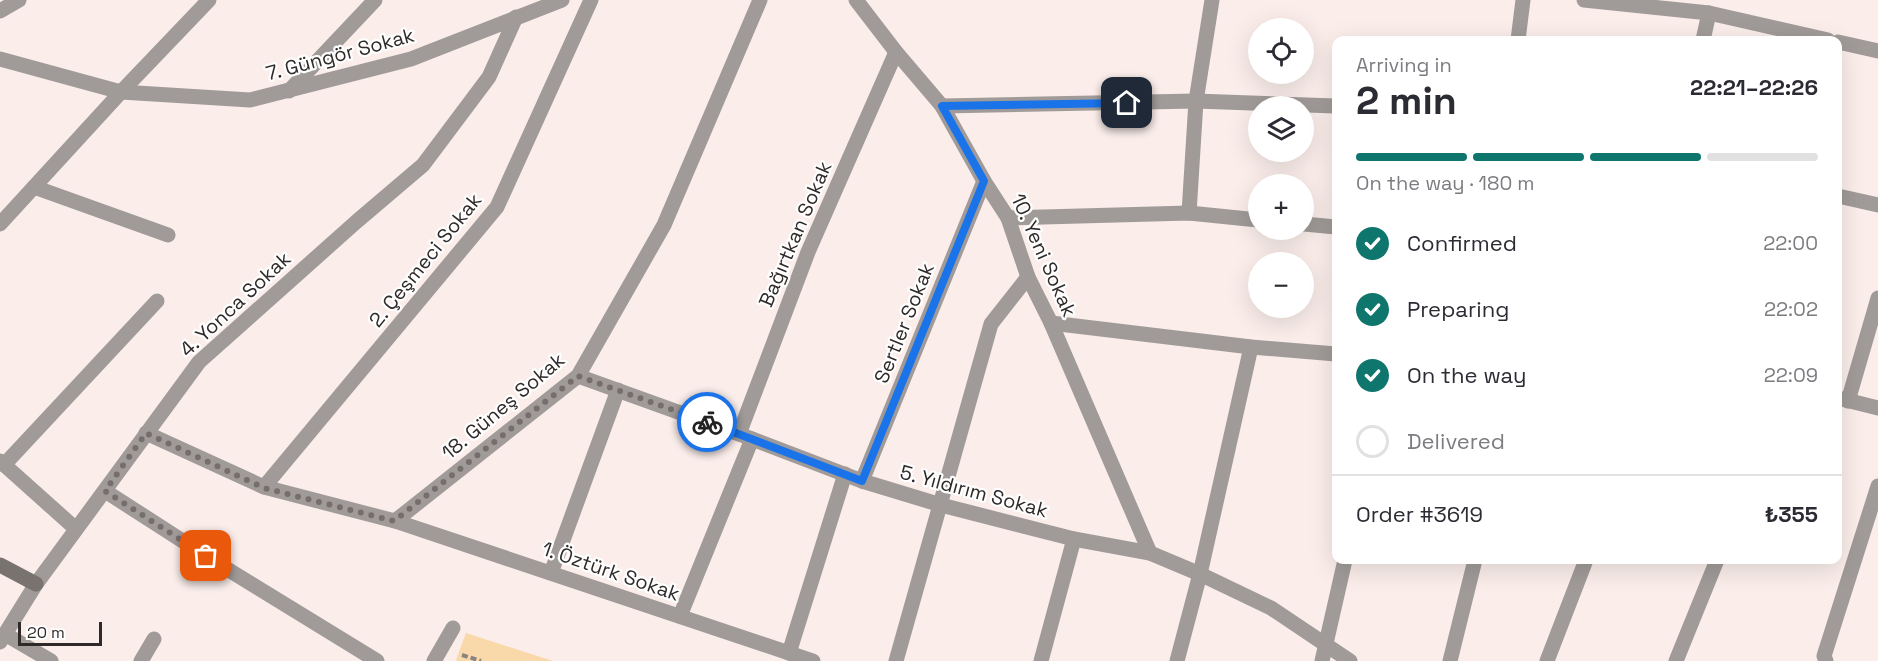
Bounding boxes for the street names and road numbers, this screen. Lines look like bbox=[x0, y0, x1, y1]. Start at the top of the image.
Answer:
street label: 7. Güngör Sokak bbox=[263, 22, 417, 86]
street label: Bağırtkan Sokak bbox=[753, 157, 837, 311]
street label: 2. Çeşmeci Sokak bbox=[363, 187, 487, 332]
street label: 10. Yeni Sokak bbox=[1005, 189, 1083, 321]
street label: 4. Yonca Sokak bbox=[174, 246, 296, 362]
street label: Sertler Sokak bbox=[868, 259, 940, 387]
street label: 18. Güneş Sokak bbox=[436, 347, 570, 465]
street label: 5. Yıldırım Sokak bbox=[897, 459, 1051, 523]
street label: 1. Öztürk Sokak bbox=[539, 535, 684, 607]

